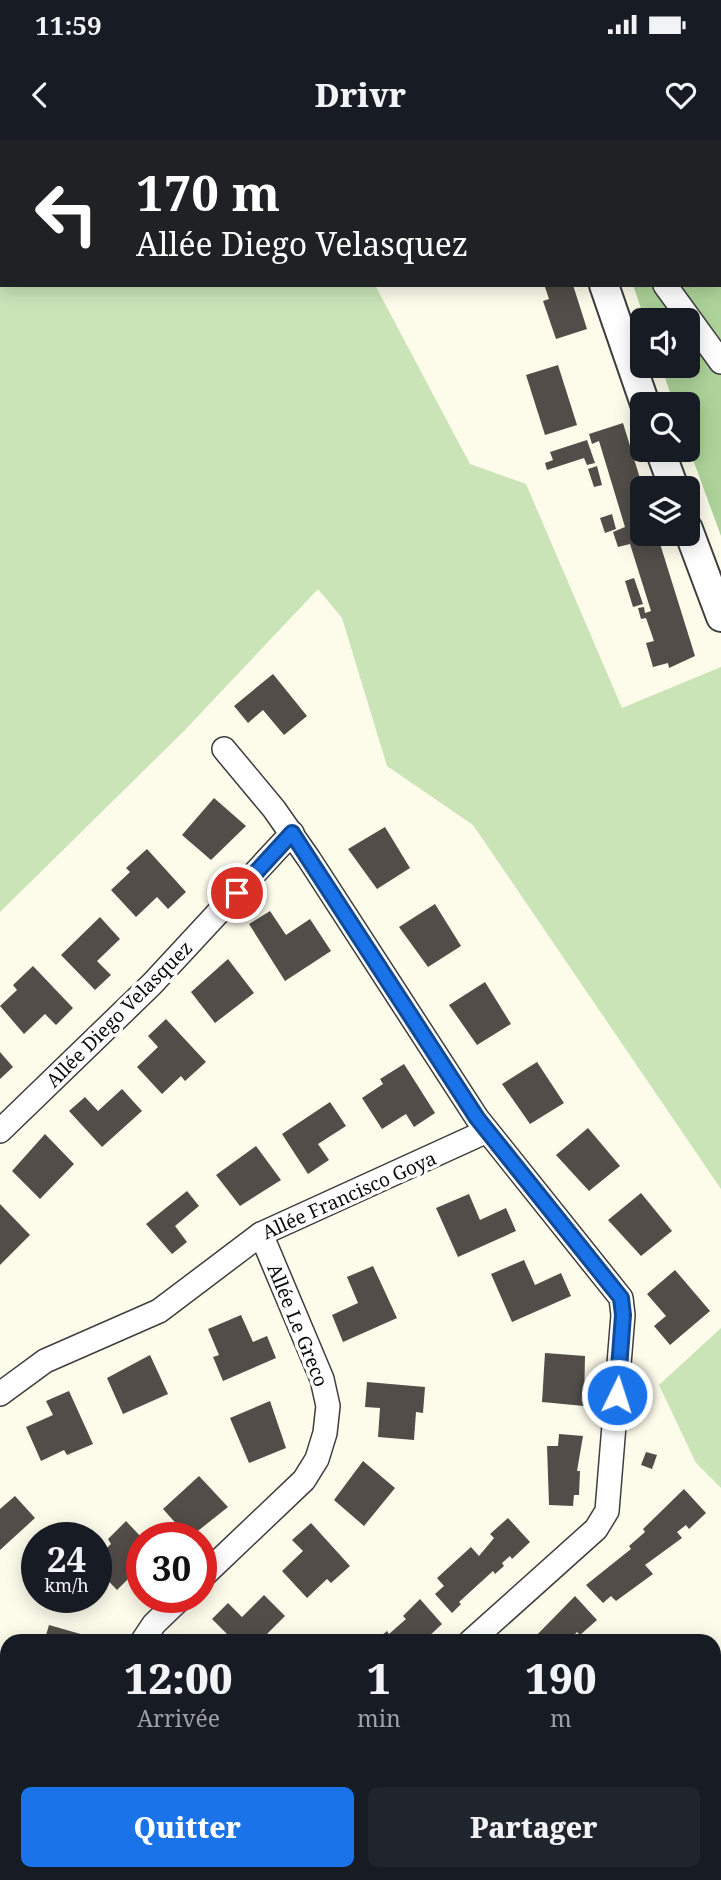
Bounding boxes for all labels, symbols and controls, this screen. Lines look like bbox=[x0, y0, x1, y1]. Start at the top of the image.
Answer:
text: 11:59 bbox=[35, 7, 102, 43]
text: Drivr bbox=[315, 73, 406, 116]
icon: back bbox=[21, 76, 59, 114]
icon: heart bbox=[662, 76, 700, 114]
text: 170 m bbox=[136, 159, 280, 225]
icon: left bbox=[21, 168, 112, 259]
text: Allée Diego Velasquez bbox=[136, 222, 468, 265]
map controls bbox=[630, 308, 700, 546]
button: sound bbox=[630, 308, 700, 378]
button: search bbox=[630, 392, 700, 462]
button: layers bbox=[630, 476, 700, 546]
pin bbox=[207, 863, 267, 923]
icon: arrive bbox=[218, 874, 256, 912]
street label: Allée Diego Velasquez bbox=[40, 935, 198, 1093]
street label: Allée Francisco Goya bbox=[258, 1145, 440, 1245]
street label: Allée Le Greco bbox=[262, 1260, 334, 1390]
position arrow bbox=[580, 1358, 654, 1432]
speed limit sign: 30 bbox=[126, 1522, 217, 1613]
text: 24 bbox=[47, 1535, 86, 1582]
text: km/h bbox=[44, 1573, 89, 1597]
text: 12:00 bbox=[124, 1649, 233, 1706]
text: 1 bbox=[367, 1649, 391, 1706]
text: 190 bbox=[525, 1649, 597, 1706]
text: Arrivée bbox=[137, 1702, 220, 1734]
text: min bbox=[357, 1702, 401, 1734]
text: m bbox=[550, 1702, 572, 1734]
button: Quitter bbox=[21, 1787, 354, 1867]
button: Partager bbox=[368, 1787, 700, 1867]

